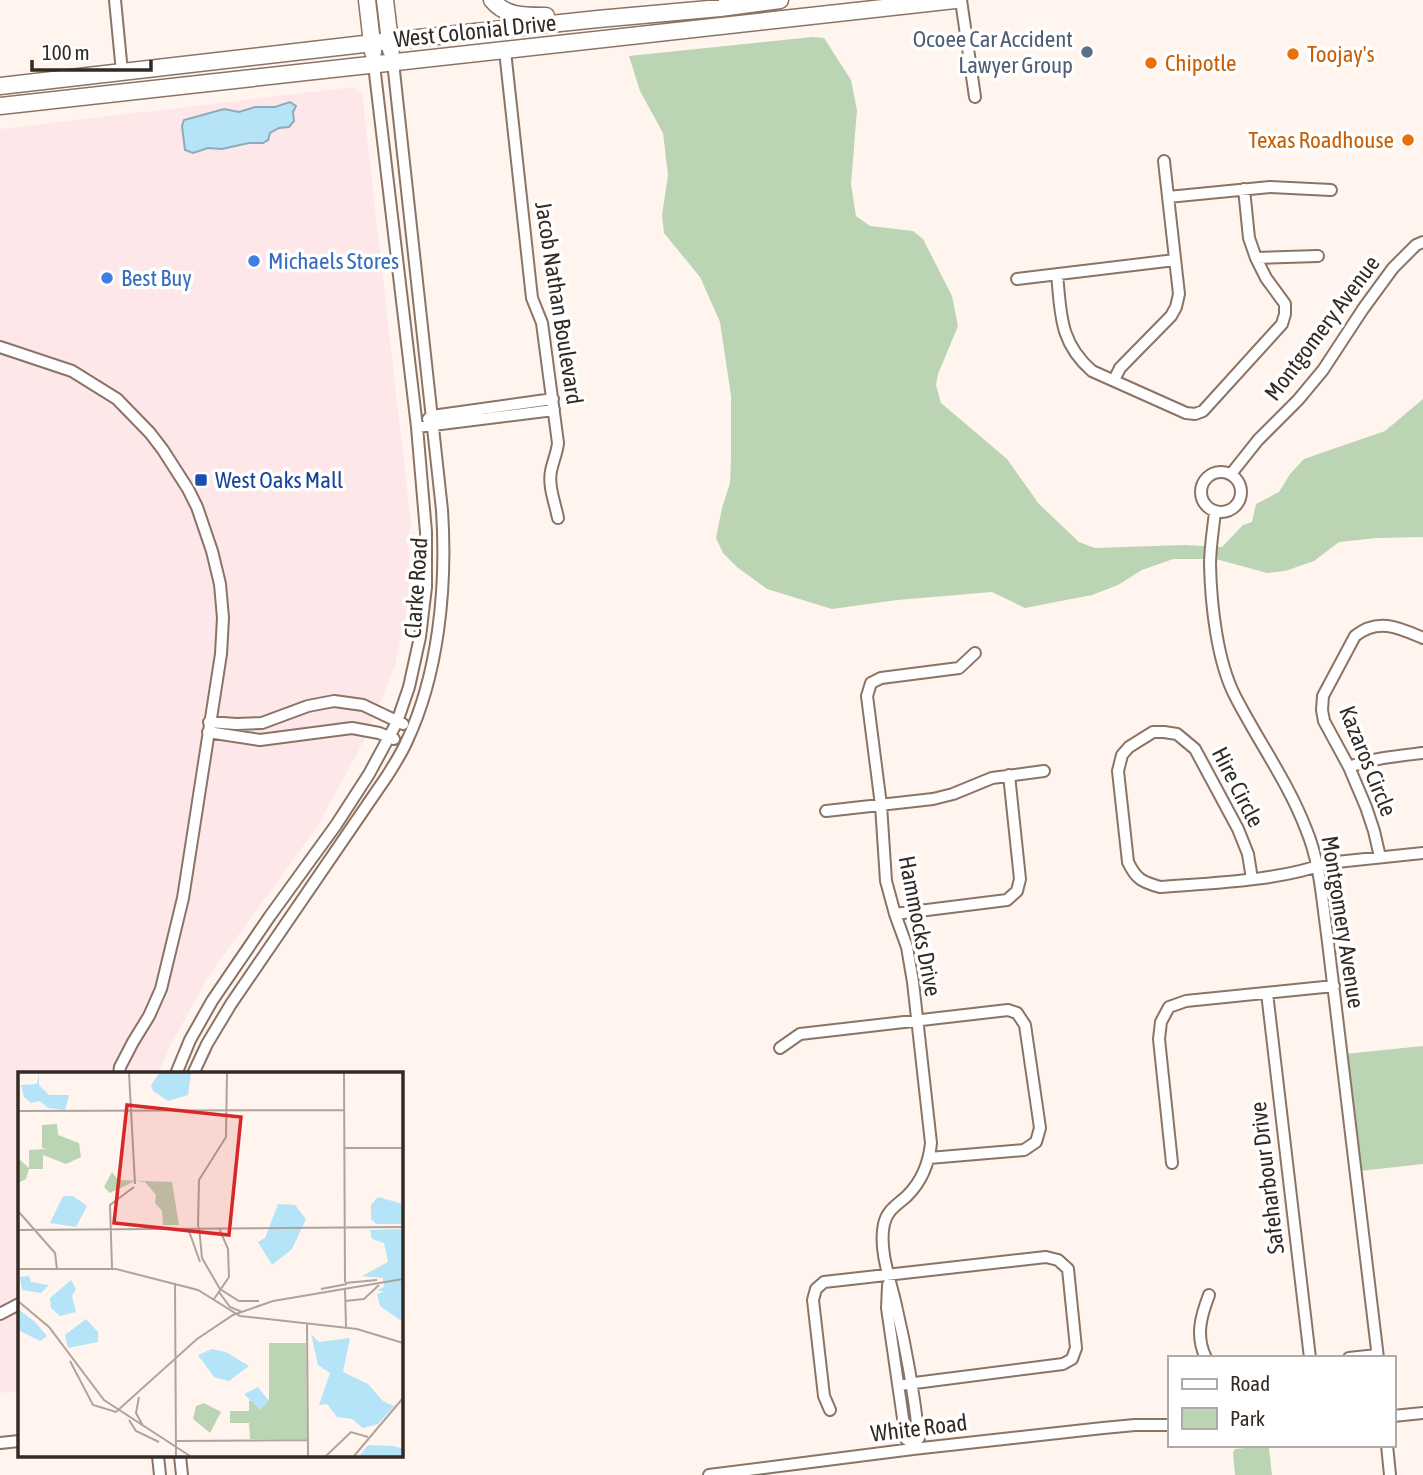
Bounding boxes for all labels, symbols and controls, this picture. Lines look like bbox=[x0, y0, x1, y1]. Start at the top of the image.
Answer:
street label: West Colonial Drive bbox=[392, 10, 558, 52]
place label: Ocoee Car Accident Lawyer Group bbox=[913, 26, 1073, 78]
scale bar bbox=[32, 28, 150, 72]
text: 100 m bbox=[42, 40, 90, 64]
place label: Toojay's bbox=[1307, 41, 1375, 67]
marker: Ocoee Car Accident Lawyer Group bbox=[1079, 44, 1095, 60]
marker: Toojay's bbox=[1285, 46, 1301, 62]
place label: Chipotle bbox=[1165, 50, 1236, 76]
marker: Chipotle bbox=[1143, 55, 1159, 71]
place label: Texas Roadhouse bbox=[1248, 127, 1394, 153]
marker: Texas Roadhouse bbox=[1400, 132, 1416, 148]
street label: Jacob Nathan Boulevard bbox=[530, 200, 588, 406]
place label: Michaels Stores bbox=[268, 248, 399, 274]
street label: Montgomery Avenue bbox=[1259, 251, 1385, 405]
marker: Michaels Stores bbox=[246, 253, 262, 269]
place label: Best Buy bbox=[121, 265, 192, 291]
marker: Best Buy bbox=[99, 270, 115, 286]
place label: West Oaks Mall bbox=[215, 467, 343, 493]
marker: West Oaks Mall bbox=[193, 472, 209, 488]
street label: Clarke Road bbox=[400, 537, 432, 639]
street label: Kazaros Circle bbox=[1334, 702, 1402, 820]
street label: Hire Circle bbox=[1207, 743, 1269, 831]
street label: Montgomery Avenue bbox=[1317, 834, 1369, 1010]
street label: Hammocks Drive bbox=[894, 854, 946, 998]
inset map bbox=[18, 1072, 402, 1458]
street label: Safeharbour Drive bbox=[1245, 1100, 1289, 1256]
legend bbox=[1168, 1356, 1395, 1447]
text: Road bbox=[1230, 1371, 1270, 1395]
text: Park bbox=[1230, 1406, 1265, 1430]
street label: White Road bbox=[869, 1409, 969, 1447]

